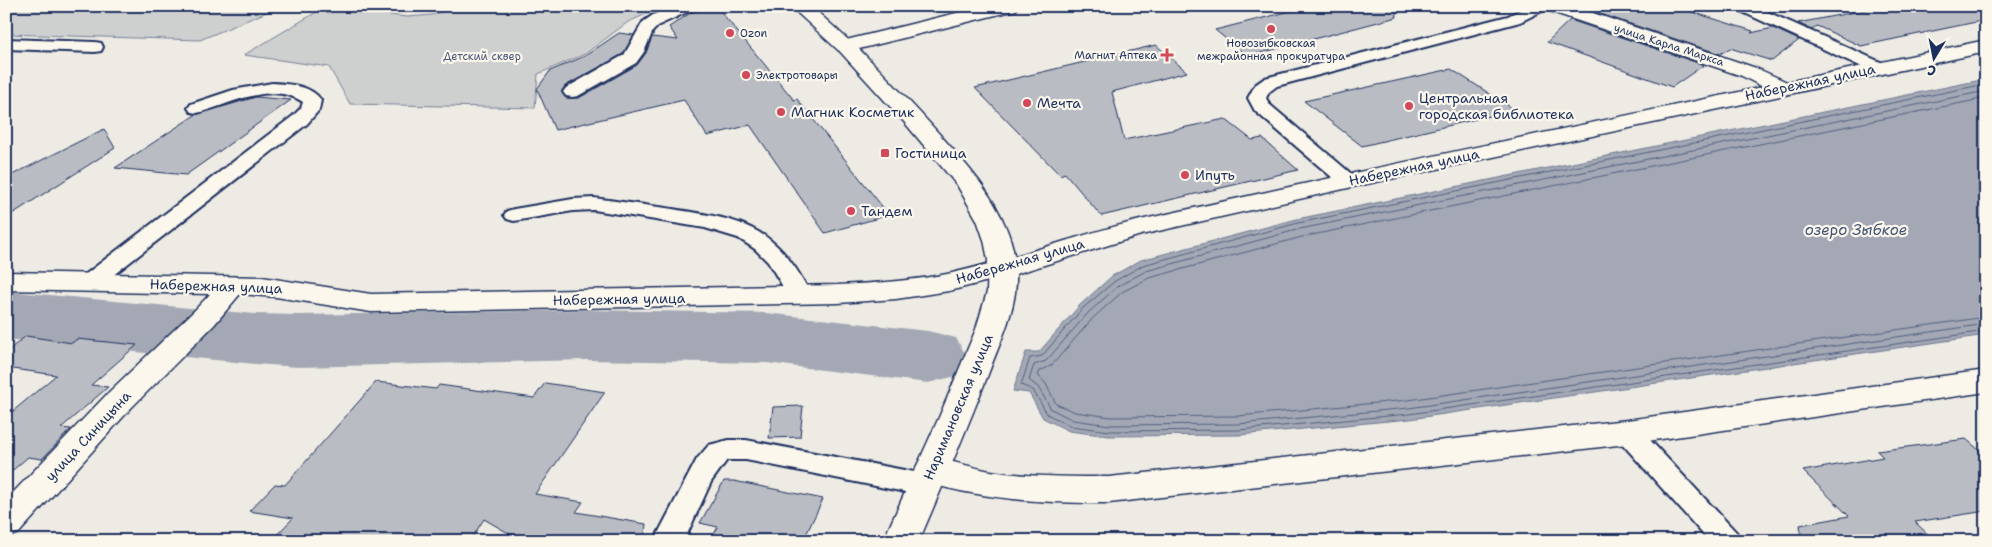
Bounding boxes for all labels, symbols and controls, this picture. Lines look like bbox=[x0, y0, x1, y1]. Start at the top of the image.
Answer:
street label: улица Карла Маркса bbox=[1612, 20, 1726, 70]
marker: Новозыбковская межрайонная прокуратура bbox=[1265, 23, 1277, 35]
place label: Ozon bbox=[740, 26, 768, 41]
marker: Ozon bbox=[724, 27, 736, 39]
north arrow bbox=[1910, 32, 1960, 82]
place label: Новозыбковская межрайонная прокуратура bbox=[1197, 36, 1345, 64]
place label: Магнит Аптека bbox=[1074, 48, 1157, 63]
park label: Детский сквер bbox=[443, 49, 521, 64]
marker: Магнит Аптека bbox=[1161, 49, 1173, 61]
street label: Набережная улица bbox=[1743, 59, 1877, 105]
text: С bbox=[1926, 61, 1938, 80]
place label: Электротовары bbox=[756, 68, 838, 83]
marker: Электротовары bbox=[740, 69, 752, 81]
place label: Центральная городская библиотека bbox=[1419, 89, 1574, 123]
place label: Мечта bbox=[1037, 94, 1081, 112]
marker: Мечта bbox=[1021, 97, 1033, 109]
marker: Центральная городская библиотека bbox=[1403, 100, 1415, 112]
place label: Магник Косметик bbox=[791, 103, 915, 121]
marker: Магник Косметик bbox=[775, 106, 787, 118]
place label: Гостиница bbox=[895, 144, 967, 162]
street label: Набережная улица bbox=[1347, 144, 1481, 190]
marker: Гостиница bbox=[879, 147, 891, 159]
place label: Ипуть bbox=[1195, 166, 1235, 184]
marker: Ипуть bbox=[1179, 169, 1191, 181]
place label: Тандем bbox=[861, 202, 912, 220]
marker: Тандем bbox=[845, 205, 857, 217]
water label: озеро Зыбкое bbox=[1805, 220, 1907, 240]
street label: Набережная улица bbox=[954, 234, 1087, 288]
street label: Набережная улица bbox=[149, 275, 283, 297]
street label: Набережная улица bbox=[552, 289, 686, 309]
street label: Наримановская улица bbox=[919, 331, 997, 483]
street label: улица Синицына bbox=[41, 387, 135, 485]

